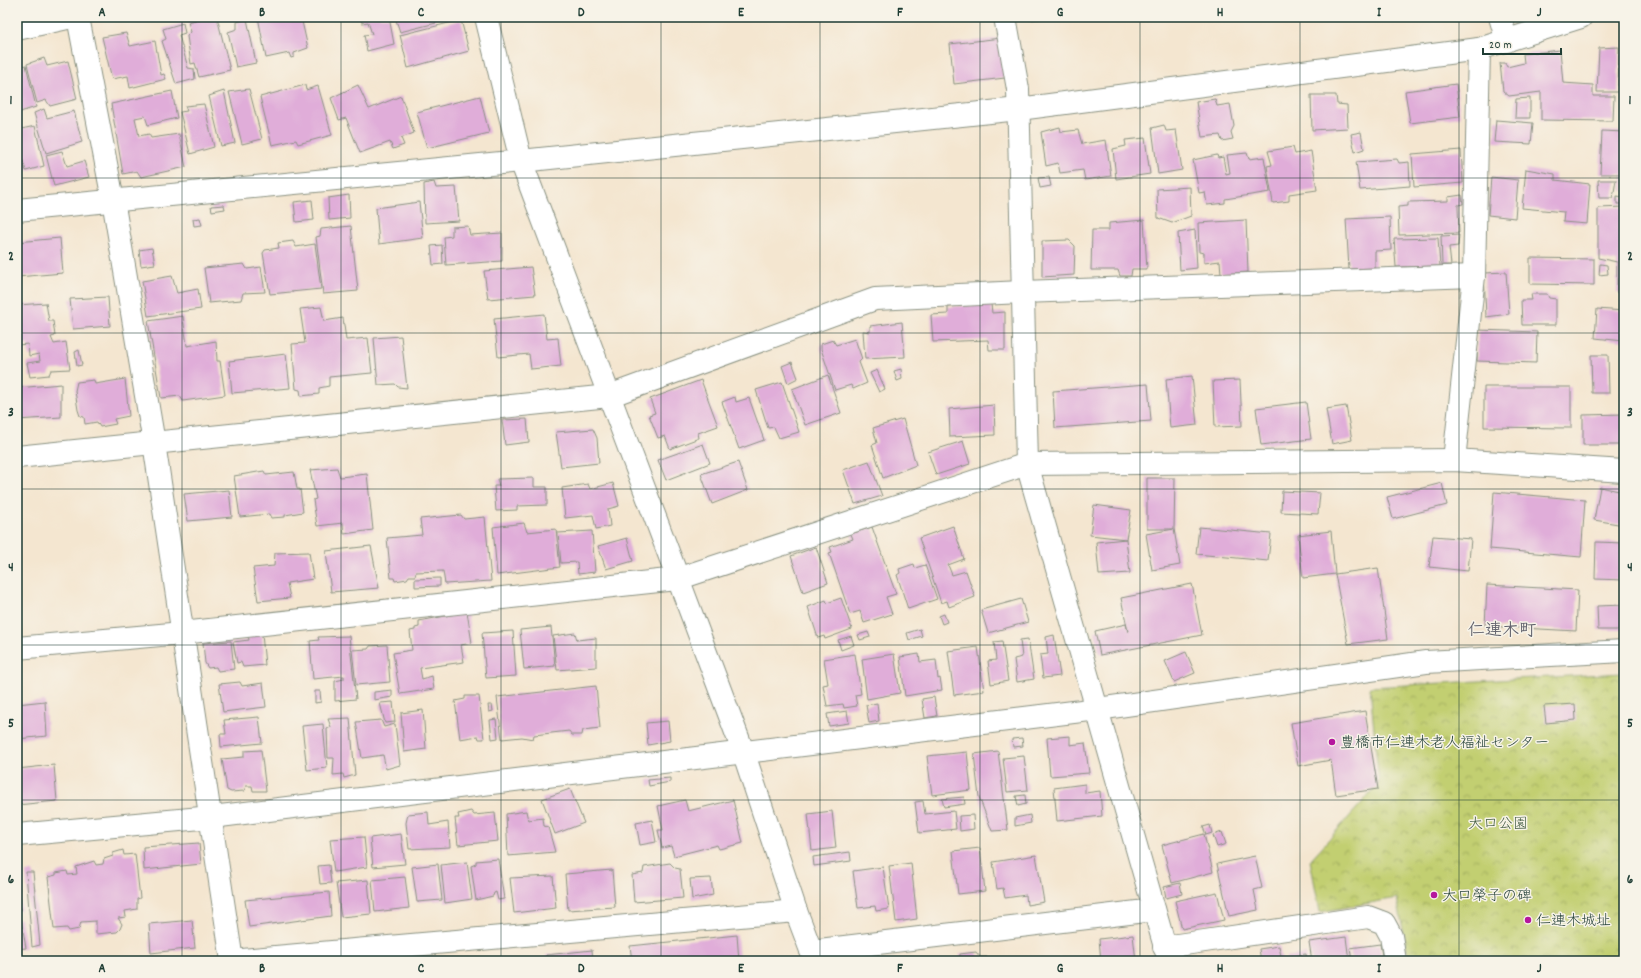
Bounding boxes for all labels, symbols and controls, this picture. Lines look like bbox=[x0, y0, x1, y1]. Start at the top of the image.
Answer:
text: A bbox=[98, 4, 106, 23]
text: B bbox=[259, 4, 265, 23]
text: C bbox=[418, 4, 425, 23]
text: D bbox=[578, 4, 585, 23]
text: E bbox=[738, 4, 745, 23]
text: F bbox=[897, 4, 903, 23]
text: G bbox=[1057, 4, 1064, 23]
text: H bbox=[1217, 4, 1224, 23]
text: I bbox=[1377, 4, 1382, 23]
text: J bbox=[1537, 4, 1542, 23]
scale bar bbox=[1483, 30, 1561, 56]
text: 20 m bbox=[1489, 37, 1512, 54]
text: 1 bbox=[10, 92, 13, 111]
text: 1 bbox=[1629, 92, 1632, 111]
text: 2 bbox=[8, 248, 14, 267]
text: 2 bbox=[1627, 248, 1633, 267]
text: 3 bbox=[8, 404, 14, 423]
text: 3 bbox=[1627, 404, 1633, 423]
text: 4 bbox=[8, 559, 14, 578]
text: 4 bbox=[1627, 559, 1633, 578]
district label: 仁連木町 bbox=[1468, 620, 1536, 644]
text: 5 bbox=[8, 715, 14, 734]
text: 5 bbox=[1627, 715, 1633, 734]
place label: 豊橋市仁連木老人福祉センター bbox=[1340, 733, 1549, 755]
marker: 豊橋市仁連木老人福祉センター bbox=[1327, 737, 1337, 747]
park label: 大口公園 bbox=[1468, 814, 1528, 836]
text: 6 bbox=[8, 871, 15, 890]
text: 6 bbox=[1627, 871, 1634, 890]
place label: 大口榮子の碑 bbox=[1442, 886, 1532, 908]
marker: 大口榮子の碑 bbox=[1429, 890, 1439, 900]
place label: 仁連木城址 bbox=[1536, 911, 1611, 933]
marker: 仁連木城址 bbox=[1523, 915, 1533, 925]
text: A bbox=[98, 960, 106, 978]
text: B bbox=[259, 960, 265, 978]
text: C bbox=[418, 960, 425, 978]
text: D bbox=[578, 960, 585, 978]
text: E bbox=[738, 960, 745, 978]
text: F bbox=[897, 960, 903, 978]
text: G bbox=[1057, 960, 1064, 978]
text: H bbox=[1217, 960, 1224, 978]
text: I bbox=[1377, 960, 1382, 978]
text: J bbox=[1537, 960, 1542, 978]

